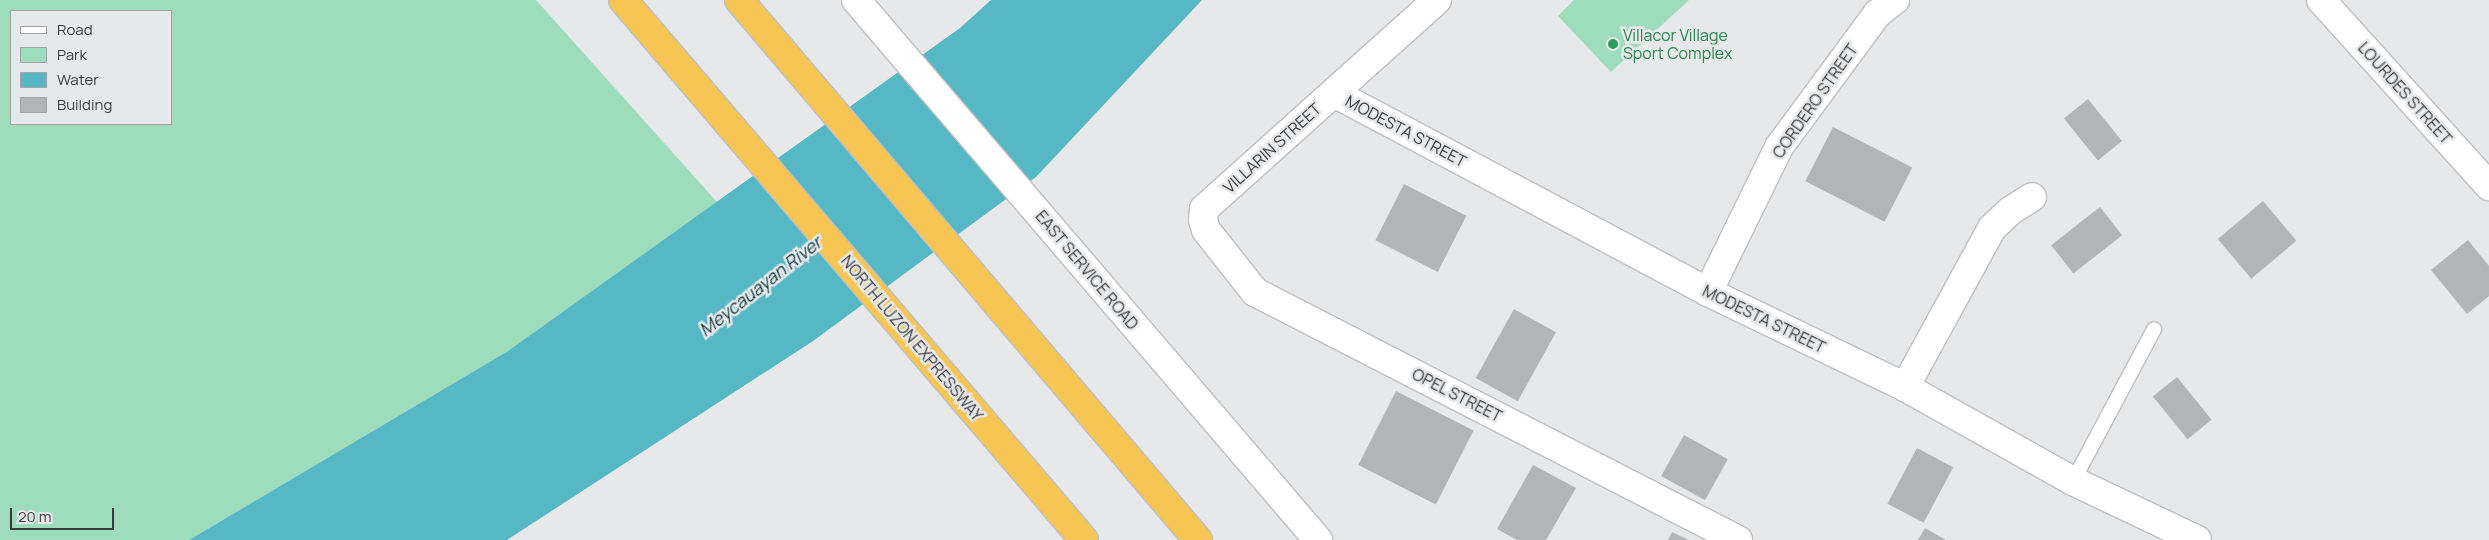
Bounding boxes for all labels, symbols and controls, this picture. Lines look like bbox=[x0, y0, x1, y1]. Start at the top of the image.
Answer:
legend bbox=[10, 10, 172, 125]
text: Road bbox=[57, 19, 93, 40]
place label: Villacor Village Sport Complex bbox=[1623, 25, 1732, 63]
marker: Villacor Village Sport Complex bbox=[1607, 38, 1619, 50]
street label: LOURDES STREET bbox=[2354, 38, 2456, 148]
street label: CORDERO STREET bbox=[1768, 40, 1862, 162]
text: Park bbox=[57, 44, 87, 65]
text: Water bbox=[57, 69, 99, 90]
street label: MODESTA STREET bbox=[1342, 91, 1470, 171]
text: Building bbox=[57, 94, 112, 115]
street label: VILLARIN STREET bbox=[1219, 99, 1325, 197]
street label: EAST SERVICE ROAD bbox=[1031, 206, 1143, 334]
water label: Meycauayan River bbox=[694, 231, 826, 341]
street label: NORTH LUZON EXPRESSWAY bbox=[837, 251, 987, 425]
street label: MODESTA STREET bbox=[1699, 281, 1829, 357]
street label: OPEL STREET bbox=[1409, 364, 1505, 426]
scale bar bbox=[12, 498, 116, 530]
text: 20 m bbox=[18, 506, 51, 527]

